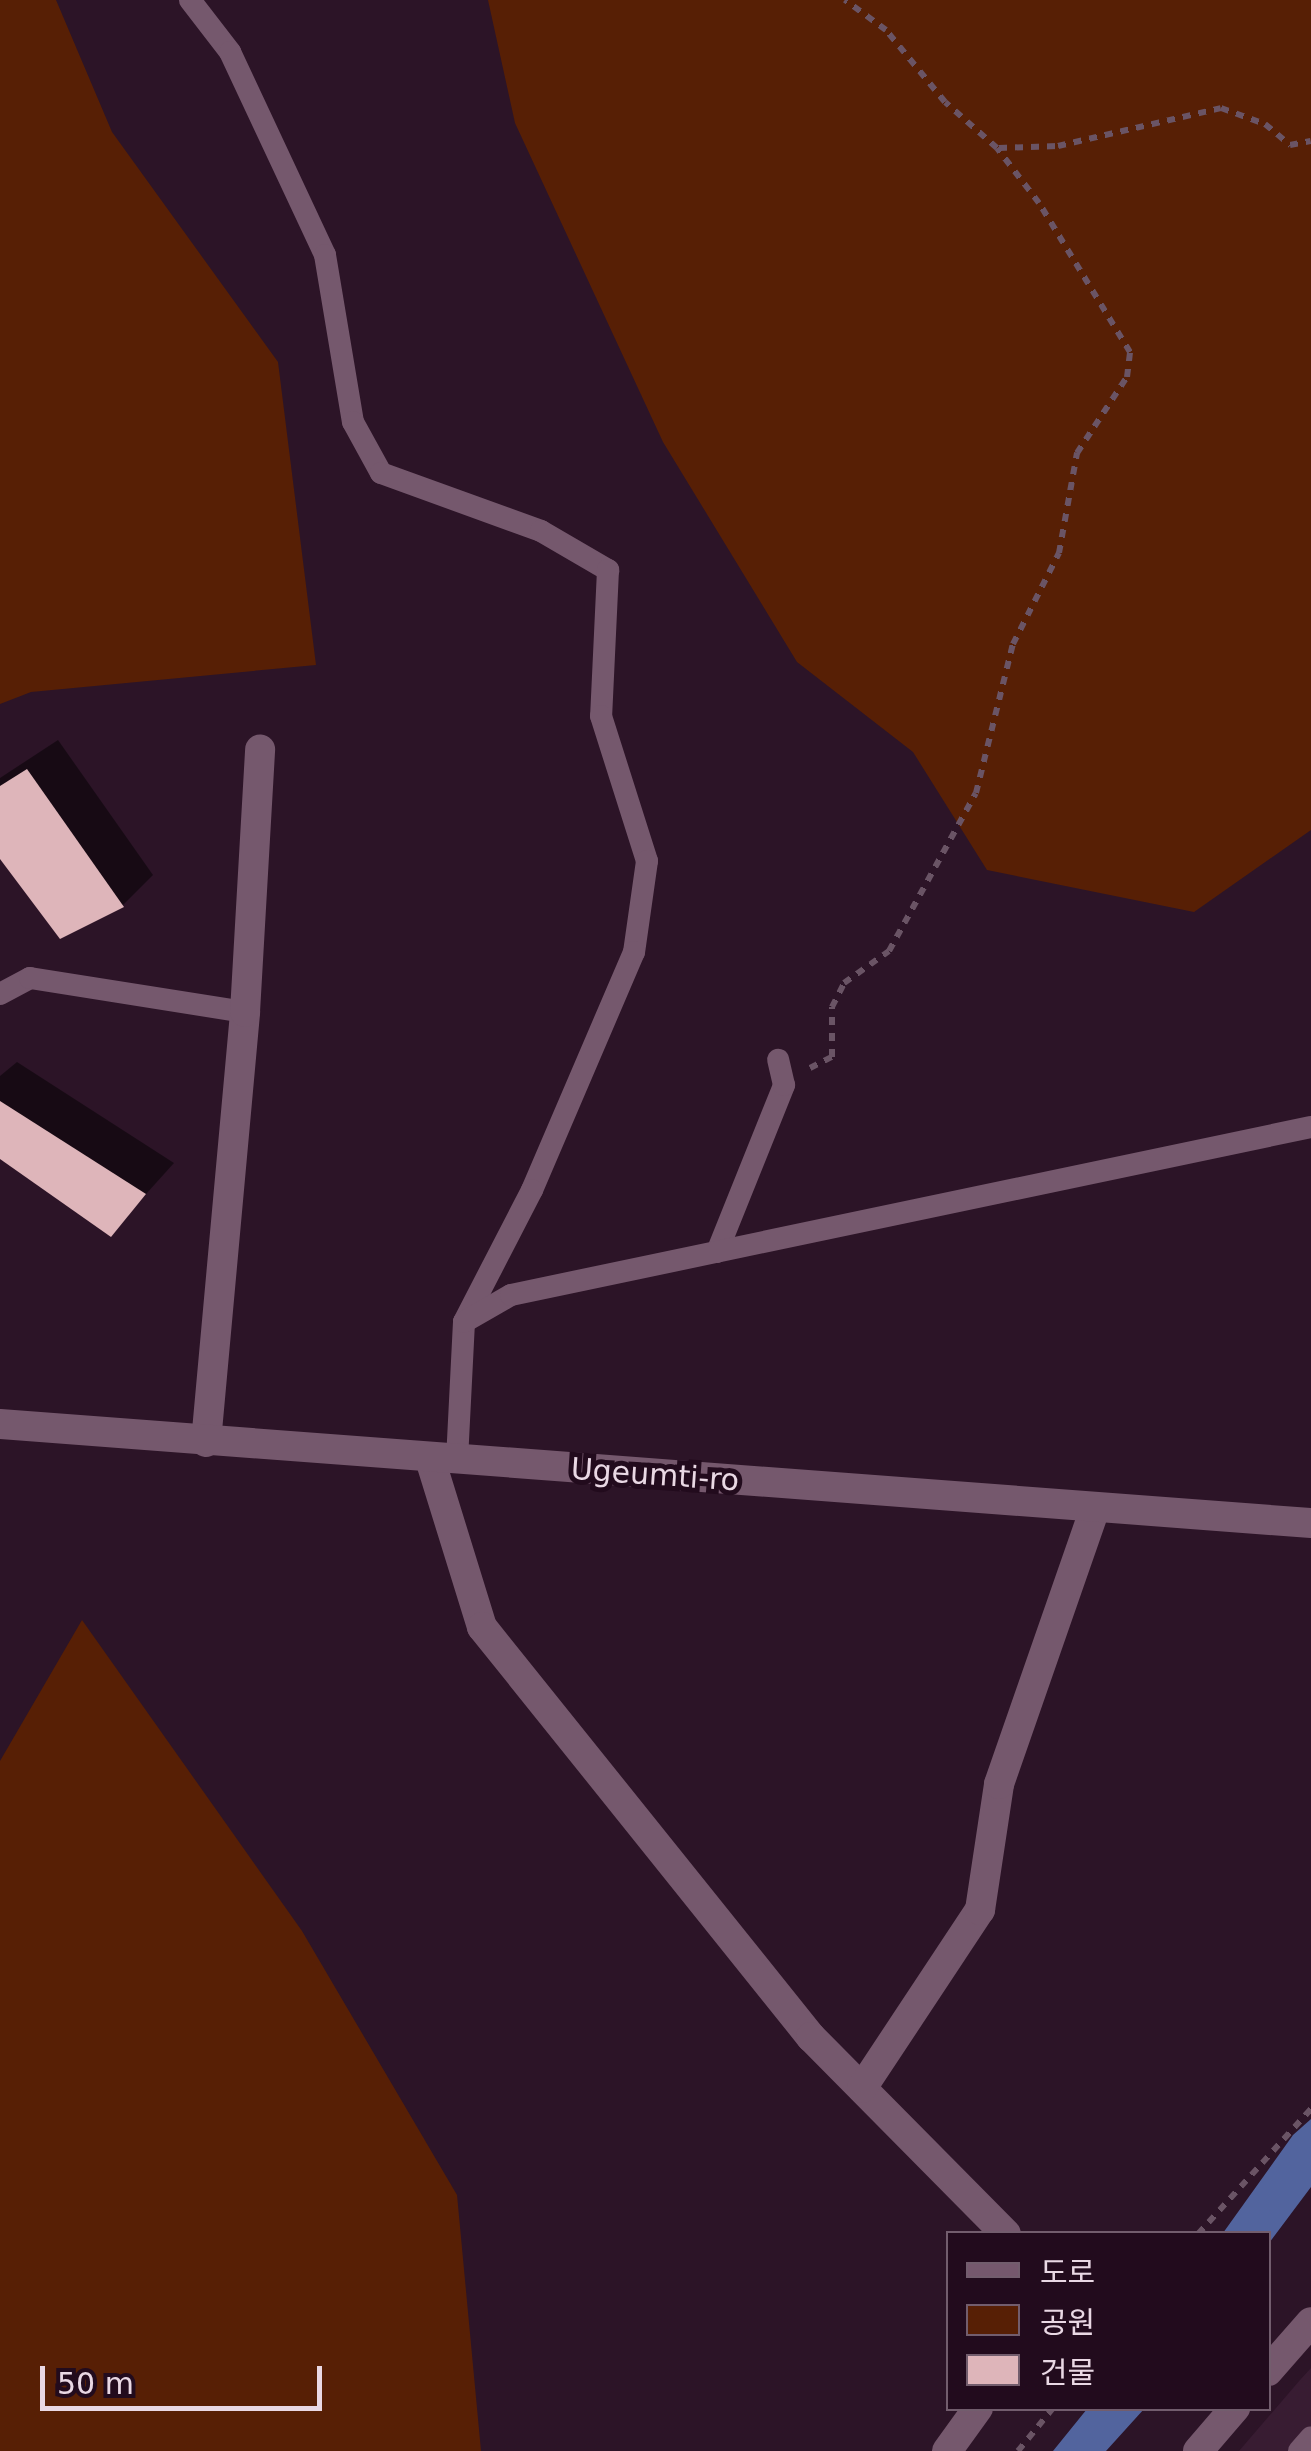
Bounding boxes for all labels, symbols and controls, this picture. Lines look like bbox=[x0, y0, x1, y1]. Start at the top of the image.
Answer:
street label: Ugeumti-ro bbox=[570, 1451, 740, 1499]
legend bbox=[946, 2231, 1271, 2411]
text: 도로 bbox=[1040, 2255, 1095, 2290]
text: 공원 bbox=[1040, 2305, 1095, 2340]
scale bar bbox=[45, 2346, 328, 2408]
text: 건물 bbox=[1040, 2355, 1095, 2390]
text: 50 m bbox=[57, 2366, 134, 2401]

